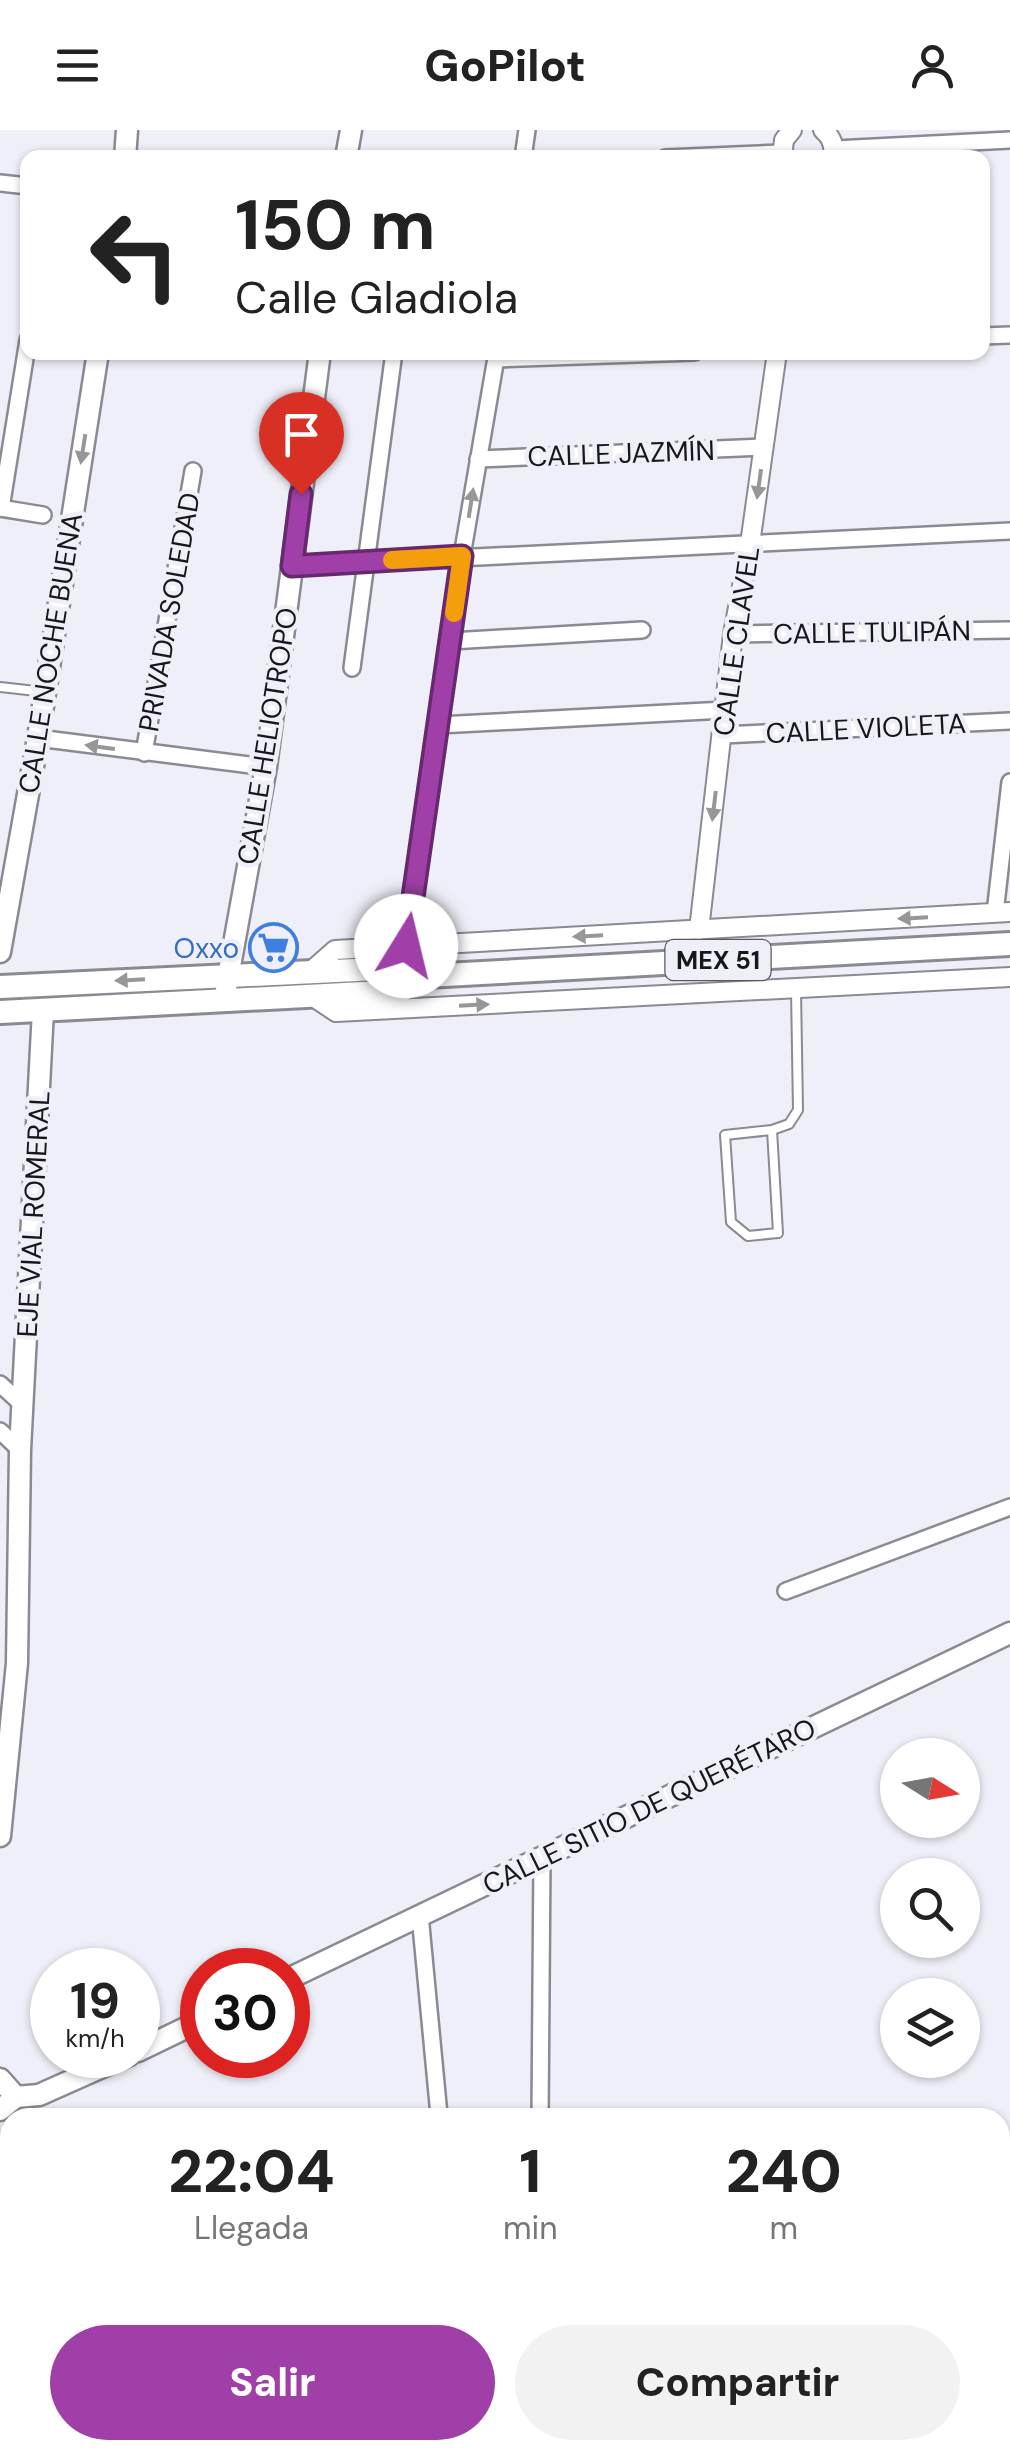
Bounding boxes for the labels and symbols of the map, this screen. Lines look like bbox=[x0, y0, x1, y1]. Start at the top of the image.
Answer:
pin bbox=[259, 392, 344, 495]
street label: CALLE JAZMÍN bbox=[527, 432, 715, 475]
one-way arrow bbox=[74, 434, 90, 465]
one-way arrow bbox=[750, 468, 766, 500]
one-way arrow bbox=[464, 487, 479, 518]
street label: PRIVADA SOLEDAD bbox=[130, 490, 209, 735]
street label: CALLE NOCHE BUENA bbox=[10, 510, 91, 796]
street label: CALLE CLAVEL bbox=[705, 544, 768, 738]
street label: CALLE HELIOTROPO bbox=[229, 605, 306, 867]
street label: CALLE TULIPÁN bbox=[773, 612, 971, 653]
street label: CALLE VIOLETA bbox=[765, 705, 967, 752]
one-way arrow bbox=[83, 738, 115, 754]
one-way arrow bbox=[706, 790, 722, 822]
position arrow bbox=[354, 894, 458, 998]
one-way arrow bbox=[896, 910, 928, 926]
supermarket icon: Oxxo bbox=[248, 922, 300, 974]
one-way arrow bbox=[572, 928, 604, 944]
place label: Oxxo bbox=[174, 930, 239, 967]
road number: MEX 51 bbox=[666, 940, 770, 980]
one-way arrow bbox=[113, 972, 145, 988]
one-way arrow bbox=[459, 997, 491, 1013]
street label: EJE VIAL ROMERAL bbox=[9, 1090, 58, 1338]
street label: CALLE SITIO DE QUERÉTARO bbox=[476, 1710, 822, 1903]
north arrow bbox=[880, 1738, 980, 1838]
speed limit sign: 30 bbox=[180, 1948, 310, 2078]

